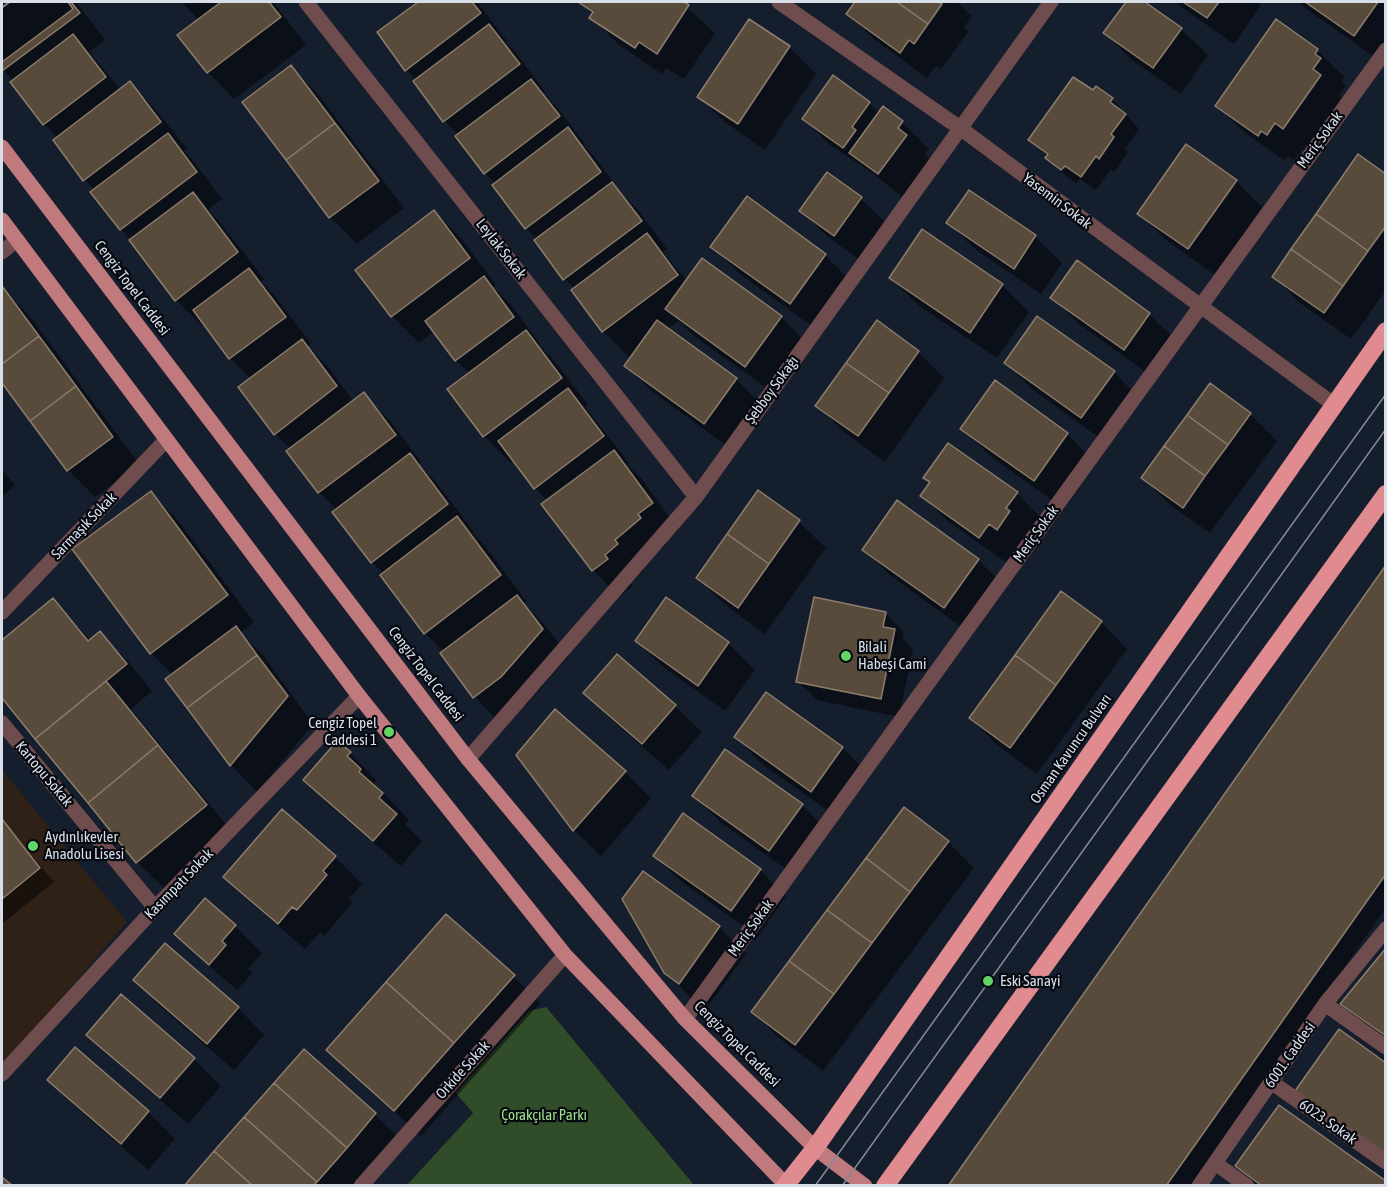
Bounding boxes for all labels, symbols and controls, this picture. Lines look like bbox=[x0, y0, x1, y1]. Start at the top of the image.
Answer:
street label: Meriç Sokak bbox=[1293, 108, 1347, 172]
street label: Yasemin Sokak bbox=[1019, 169, 1095, 233]
street label: Leylak Sokak bbox=[472, 215, 530, 283]
street label: Cengiz Topel Caddesi bbox=[90, 237, 174, 339]
street label: Şebboy Sokağı bbox=[741, 353, 803, 427]
street label: Sarmaşık Sokak bbox=[48, 489, 120, 563]
street label: Meriç Sokak bbox=[1009, 502, 1063, 566]
street label: Cengiz Topel Caddesi bbox=[384, 623, 468, 725]
place label: Bilali Habeşi Cami bbox=[858, 638, 926, 673]
marker: Bilali Habeşi Cami bbox=[839, 649, 853, 663]
street label: Osman Kavuncu Bulvarı bbox=[1026, 691, 1116, 807]
place label: Cengiz Topel Caddesi 1 bbox=[308, 714, 377, 749]
marker: Cengiz Topel Caddesi 1 bbox=[382, 725, 396, 739]
street label: Kartopu Sokak bbox=[12, 738, 76, 810]
place label: Aydınlıkevler Anadolu Lisesi bbox=[45, 828, 124, 863]
marker: Aydınlıkevler Anadolu Lisesi bbox=[26, 839, 40, 853]
street label: Kasımpatı Sokak bbox=[141, 845, 217, 923]
street label: Meriç Sokak bbox=[724, 896, 778, 960]
place label: Eski Sanayi bbox=[1000, 972, 1060, 990]
marker: Eski Sanayi bbox=[981, 974, 995, 988]
street label: Cengiz Topel Caddesi bbox=[690, 997, 784, 1091]
street label: 6001. Caddesi bbox=[1261, 1019, 1319, 1091]
street label: Orkide Sokak bbox=[432, 1037, 494, 1103]
street label: 6023. Sokak bbox=[1296, 1096, 1360, 1148]
park label: Çorakçılar Parkı bbox=[501, 1106, 587, 1124]

